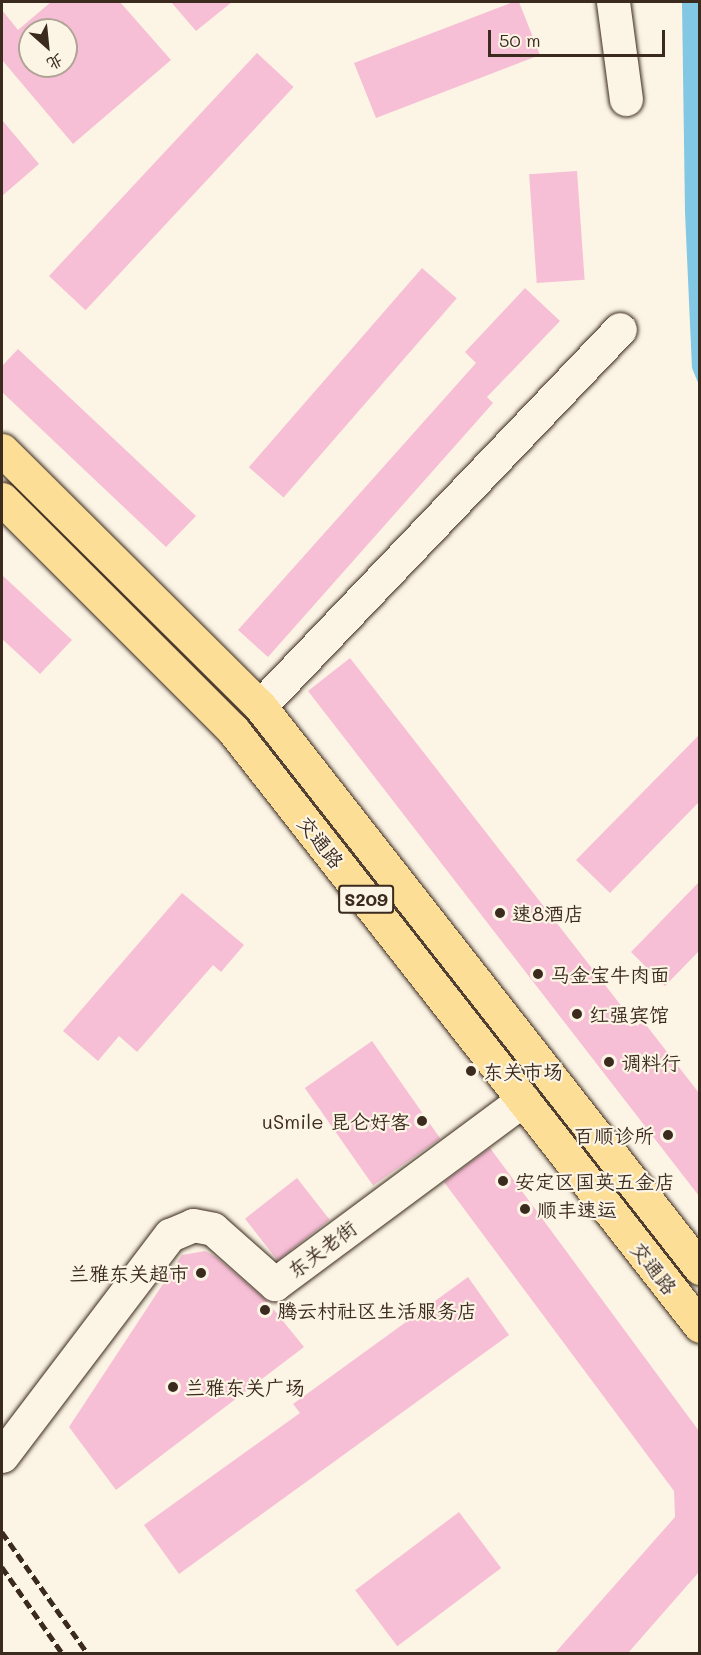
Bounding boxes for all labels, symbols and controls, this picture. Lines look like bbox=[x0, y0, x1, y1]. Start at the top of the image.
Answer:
north arrow bbox=[18, 18, 78, 78]
scale bar bbox=[491, 18, 668, 56]
text: 50 m bbox=[499, 28, 541, 52]
text: 北 bbox=[44, 50, 67, 76]
street label: 交通路 bbox=[293, 811, 349, 873]
road number: S209 bbox=[338, 884, 394, 914]
place label: 速8酒店 bbox=[512, 901, 584, 925]
marker: 速8酒店 bbox=[493, 906, 507, 920]
place label: 马金宝牛肉面 bbox=[550, 962, 670, 986]
marker: 马金宝牛肉面 bbox=[531, 967, 545, 981]
place label: 红强宾馆 bbox=[589, 1002, 669, 1026]
marker: 红强宾馆 bbox=[570, 1007, 584, 1021]
place label: 调料行 bbox=[621, 1050, 681, 1074]
marker: 调料行 bbox=[602, 1055, 616, 1069]
place label: 东关市场 bbox=[483, 1059, 563, 1083]
marker: 东关市场 bbox=[464, 1064, 478, 1078]
place label: uSmile 昆仑好客 bbox=[262, 1109, 410, 1133]
marker: uSmile 昆仑好客 bbox=[415, 1114, 429, 1128]
place label: 百顺诊所 bbox=[574, 1123, 654, 1147]
marker: 百顺诊所 bbox=[659, 1126, 677, 1144]
place label: 安定区国英五金店 bbox=[515, 1169, 675, 1193]
marker: 安定区国英五金店 bbox=[496, 1174, 510, 1188]
place label: 顺丰速运 bbox=[537, 1197, 617, 1221]
marker: 顺丰速运 bbox=[518, 1202, 532, 1216]
street label: 东关老街 bbox=[283, 1215, 361, 1283]
street label: 交通路 bbox=[626, 1237, 682, 1299]
place label: 兰雅东关超市 bbox=[69, 1261, 189, 1285]
marker: 兰雅东关超市 bbox=[194, 1266, 208, 1280]
place label: 腾云村社区生活服务店 bbox=[277, 1298, 477, 1322]
marker: 腾云村社区生活服务店 bbox=[258, 1303, 272, 1317]
place label: 兰雅东关广场 bbox=[185, 1375, 305, 1399]
marker: 兰雅东关广场 bbox=[166, 1380, 180, 1394]

